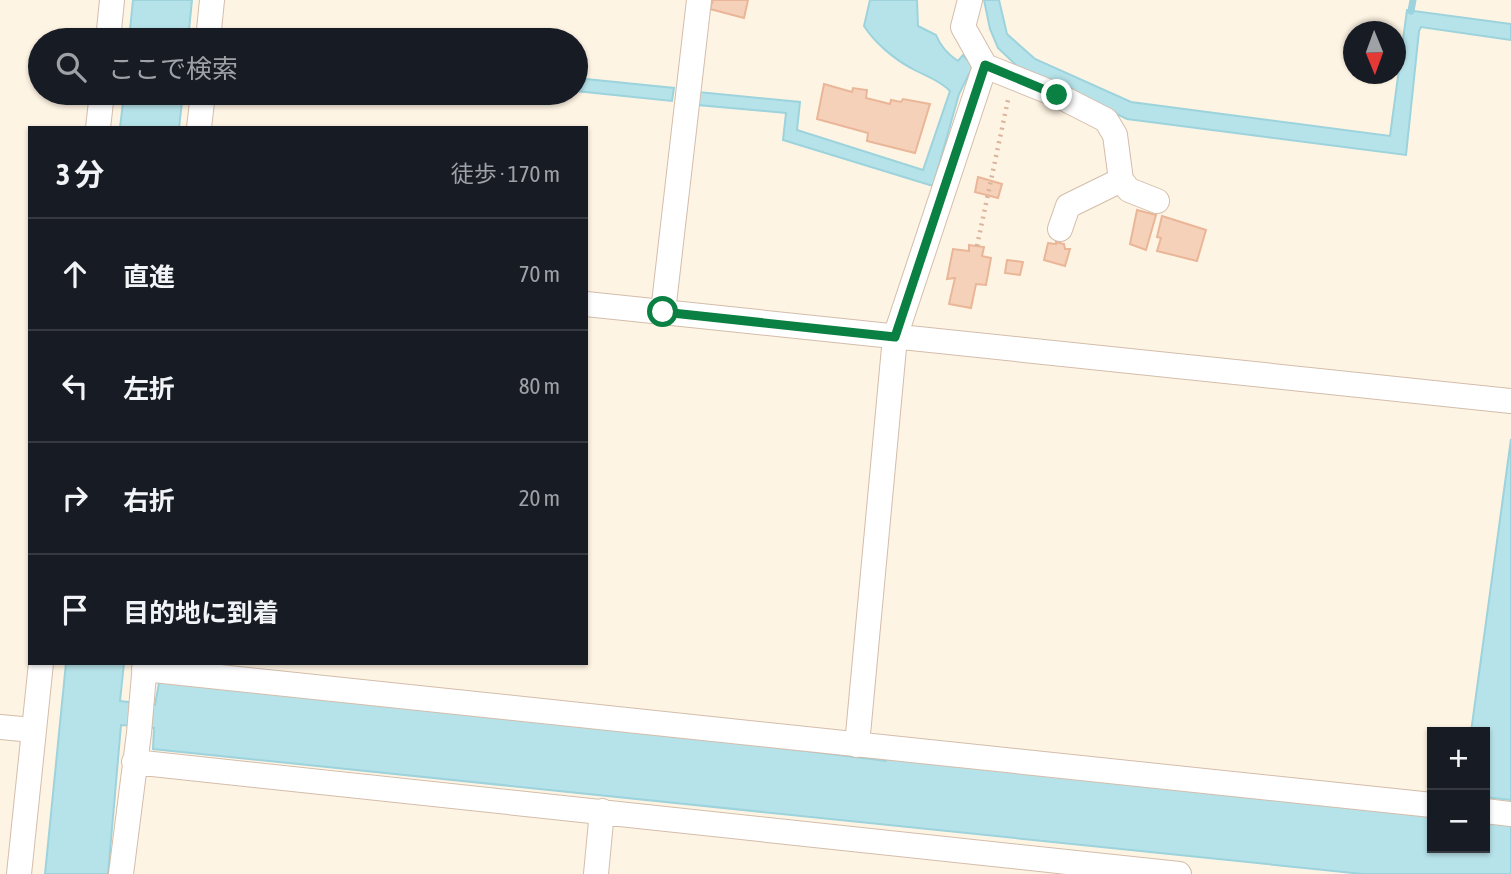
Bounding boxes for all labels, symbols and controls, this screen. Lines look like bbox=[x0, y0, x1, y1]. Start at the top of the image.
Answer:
north arrow bbox=[1343, 21, 1406, 84]
search box bbox=[28, 28, 588, 105]
icon: search bbox=[52, 48, 90, 86]
text: ここで検索 bbox=[108, 54, 238, 84]
route end bbox=[1041, 79, 1072, 110]
text: 3 分 bbox=[56, 157, 104, 191]
text: 徒歩 · 170 m bbox=[451, 161, 560, 187]
icon: ahead bbox=[56, 255, 94, 293]
text: 70 m bbox=[519, 261, 560, 287]
text: 直進 bbox=[123, 262, 175, 292]
route start bbox=[647, 296, 678, 327]
icon: left bbox=[56, 367, 94, 405]
text: 80 m bbox=[519, 373, 560, 399]
text: 左折 bbox=[123, 374, 175, 404]
icon: right bbox=[56, 479, 94, 517]
text: 20 m bbox=[519, 485, 560, 511]
text: 右折 bbox=[123, 486, 175, 516]
icon: arrive bbox=[56, 591, 94, 629]
text: 目的地に到着 bbox=[123, 598, 279, 628]
map controls bbox=[1427, 727, 1490, 853]
button: + bbox=[1427, 727, 1490, 790]
button: − bbox=[1427, 790, 1490, 853]

